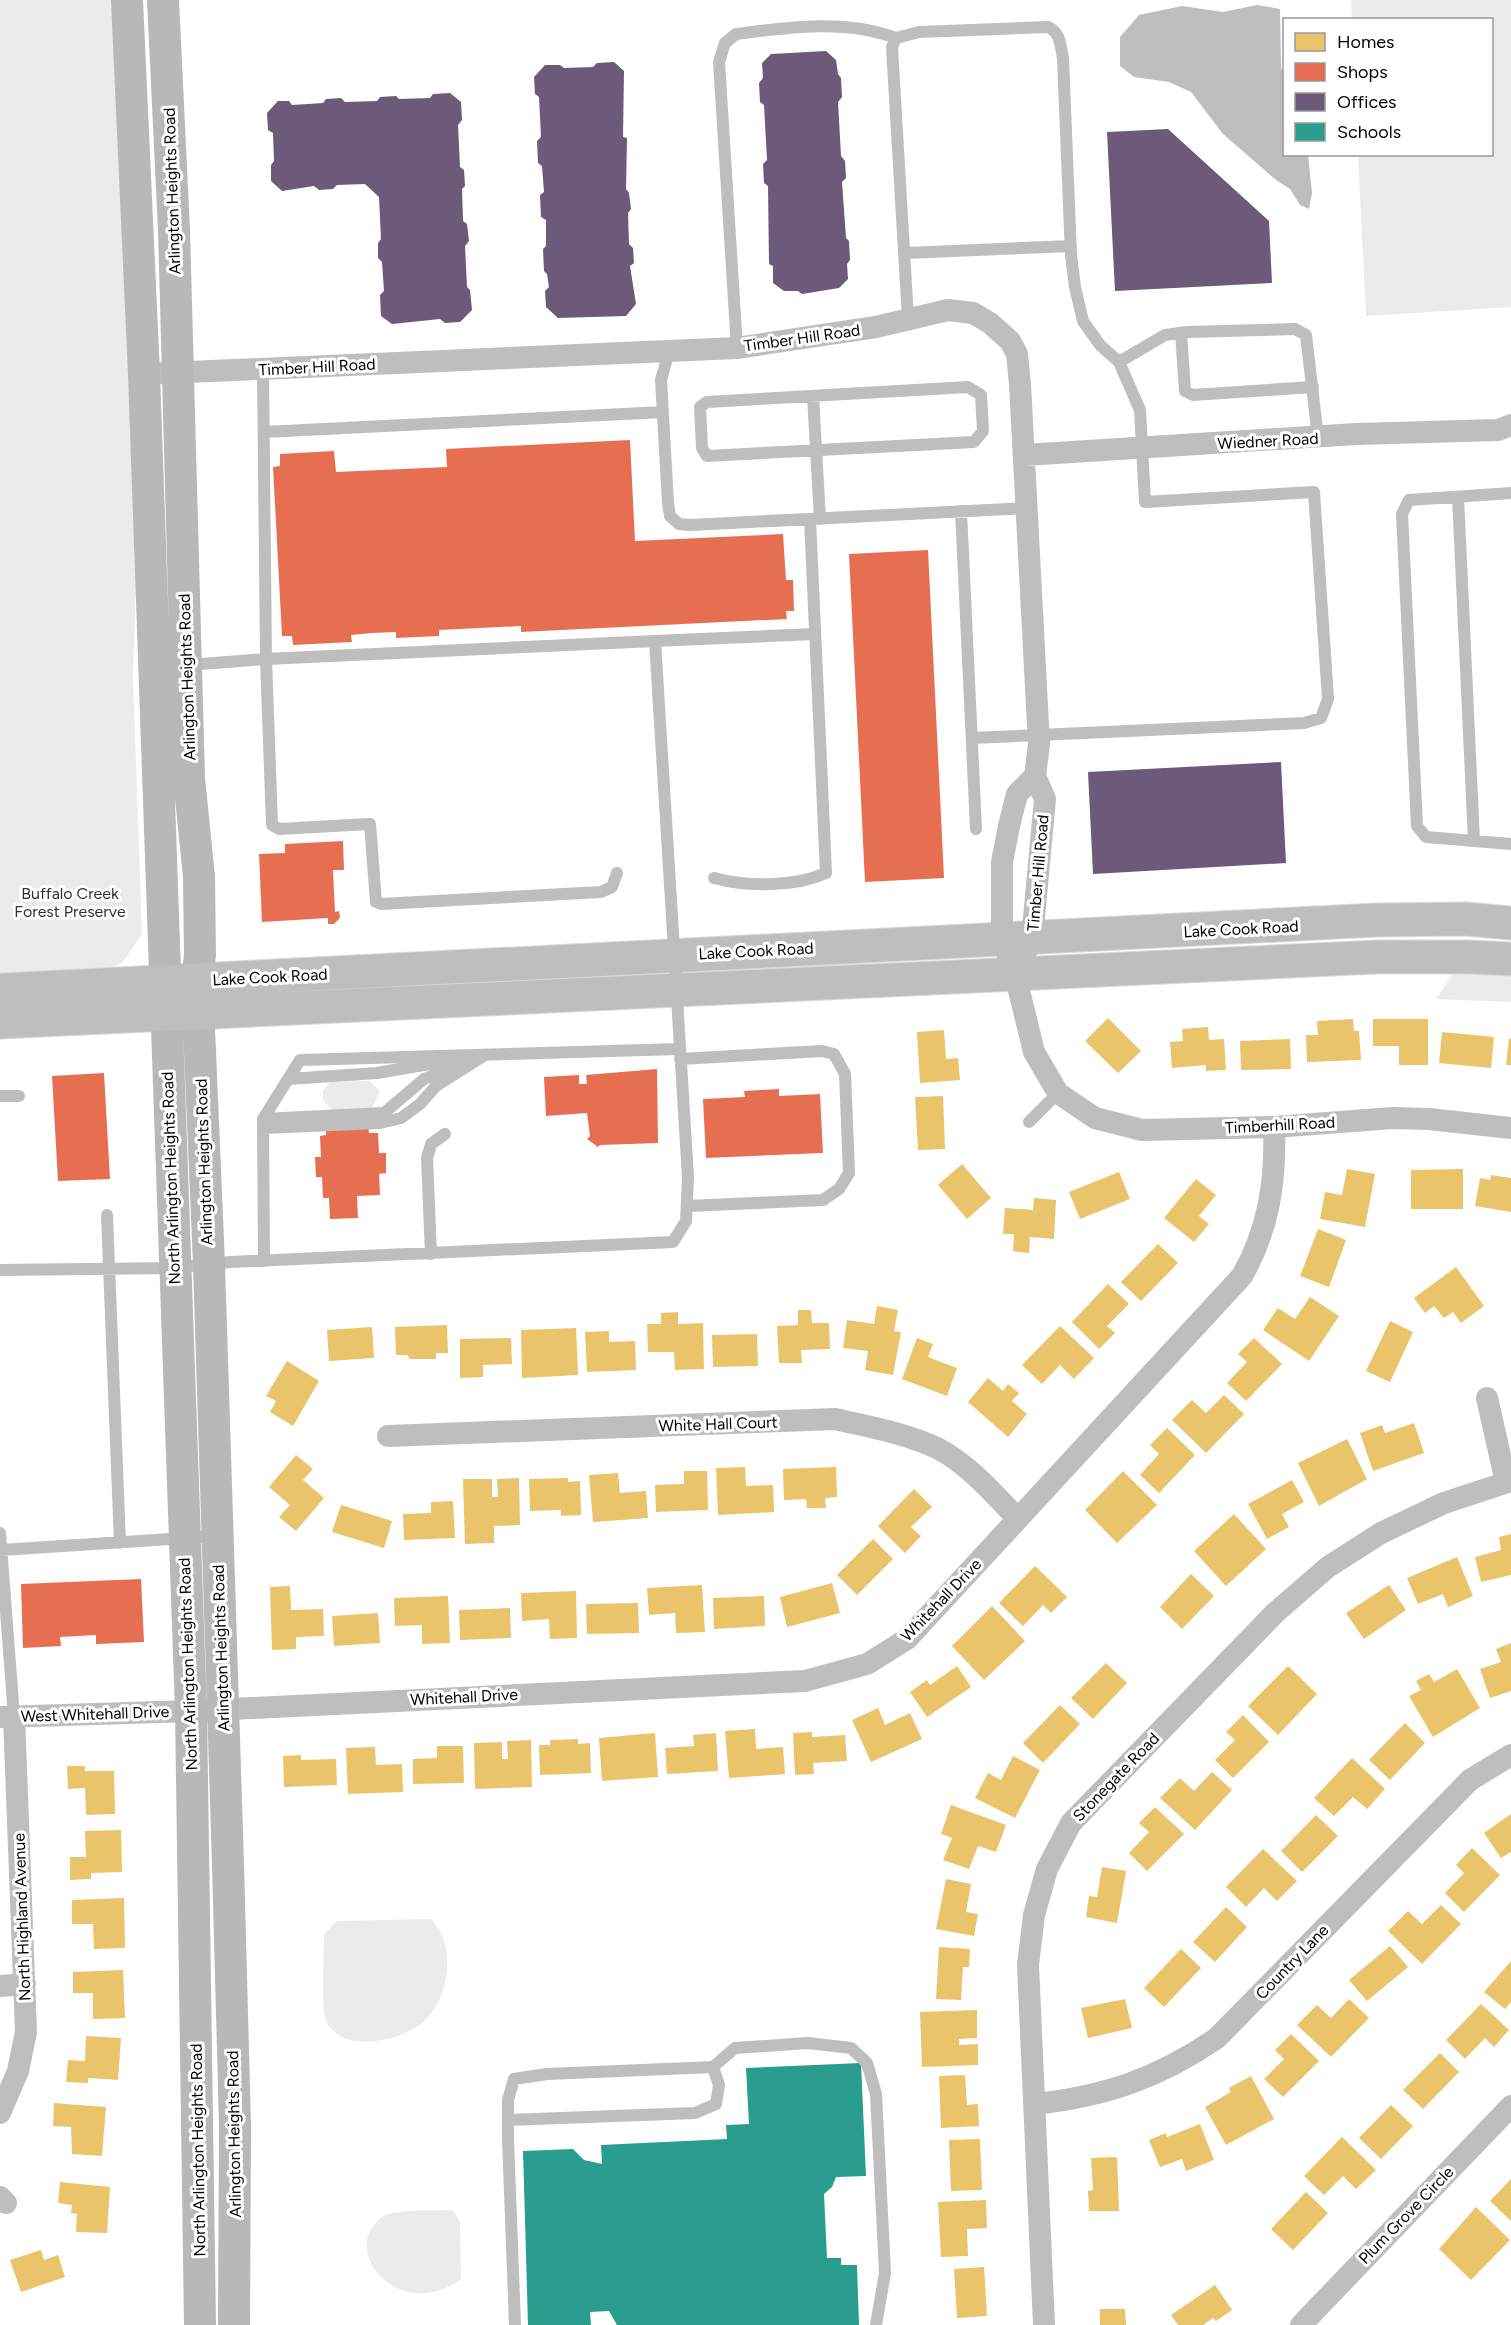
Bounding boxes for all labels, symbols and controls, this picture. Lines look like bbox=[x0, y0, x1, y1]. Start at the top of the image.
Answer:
legend bbox=[1283, 18, 1493, 156]
text: Homes bbox=[1337, 31, 1395, 53]
text: Shops bbox=[1337, 61, 1388, 83]
text: Offices bbox=[1337, 91, 1396, 113]
street label: Arlington Heights Road bbox=[160, 107, 184, 275]
text: Schools bbox=[1337, 121, 1401, 143]
street label: Timber Hill Road bbox=[743, 320, 861, 356]
street label: Timber Hill Road bbox=[258, 354, 376, 380]
street label: Wiedner Road bbox=[1217, 429, 1319, 453]
street label: Arlington Heights Road bbox=[175, 593, 199, 761]
street label: Timber Hill Road bbox=[1023, 814, 1053, 932]
park label: Buffalo Creek Forest Preserve bbox=[14, 884, 126, 921]
street label: Lake Cook Road bbox=[1183, 916, 1299, 942]
street label: Lake Cook Road bbox=[698, 938, 814, 964]
street label: Lake Cook Road bbox=[212, 964, 328, 990]
street label: North Arlington Heights Road bbox=[158, 1071, 184, 1285]
street label: Arlington Heights Road bbox=[192, 1078, 216, 1246]
street label: Timberhill Road bbox=[1225, 1113, 1335, 1137]
street label: White Hall Court bbox=[658, 1412, 778, 1436]
street label: Whitehall Drive bbox=[897, 1554, 985, 1645]
street label: North Arlington Heights Road bbox=[175, 1557, 201, 1771]
street label: Arlington Heights Road bbox=[209, 1564, 233, 1732]
street label: Whitehall Drive bbox=[410, 1685, 519, 1709]
street label: West Whitehall Drive bbox=[20, 1702, 170, 1726]
street label: Stonegate Road bbox=[1069, 1729, 1163, 1825]
street label: North Highland Avenue bbox=[10, 1832, 34, 2001]
street label: Country Lane bbox=[1252, 1920, 1333, 2003]
street label: North Arlington Heights Road bbox=[187, 2043, 209, 2257]
street label: Arlington Heights Road bbox=[223, 2050, 245, 2218]
street label: Plum Grove Circle bbox=[1355, 2162, 1458, 2268]

